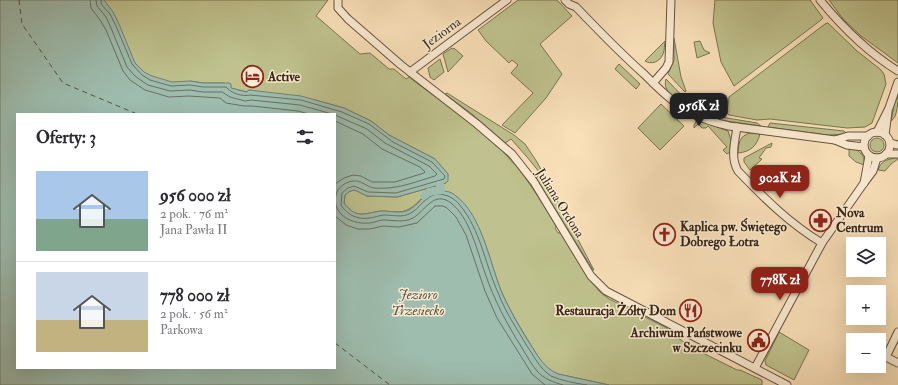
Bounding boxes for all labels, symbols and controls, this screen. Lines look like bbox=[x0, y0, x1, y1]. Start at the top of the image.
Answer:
street label: Jeziorna bbox=[419, 13, 465, 53]
hotel icon: Active bbox=[240, 64, 266, 90]
place label: Active bbox=[267, 69, 301, 85]
pin: 956K zł bbox=[662, 93, 736, 127]
text: 956K zł bbox=[679, 98, 719, 114]
icon: filters bbox=[294, 126, 316, 148]
text: Oferty: 3 bbox=[36, 127, 96, 148]
street label: Juliana Ordona bbox=[532, 165, 588, 241]
pin: 902K zł bbox=[743, 165, 817, 199]
text: 902K zł bbox=[759, 170, 801, 186]
text: 956 000 zł bbox=[160, 185, 231, 206]
icon: home bbox=[68, 187, 116, 235]
place label: Nova Centrum bbox=[835, 205, 884, 236]
text: 2 pok. · 76 m² bbox=[160, 206, 228, 222]
pharmacy icon: Nova Centrum bbox=[808, 207, 834, 233]
place label: Kaplica pw. Świętego Dobrego Łotra bbox=[680, 217, 787, 251]
church icon: Kaplica pw. Świętego Dobrego Łotra bbox=[652, 221, 678, 247]
text: Jana Pawła II bbox=[160, 222, 227, 238]
map controls bbox=[846, 237, 886, 373]
button: layers bbox=[846, 237, 886, 277]
pin: 778K zł bbox=[743, 267, 817, 301]
text: 778K zł bbox=[760, 272, 800, 288]
text: 778 000 zł bbox=[160, 285, 229, 306]
button: + bbox=[846, 285, 886, 325]
water label: Jezioro Trzesiecko bbox=[391, 286, 445, 319]
icon: home bbox=[68, 288, 116, 336]
restaurant icon: Restauracja Żółty Dom bbox=[678, 298, 704, 324]
place label: Restauracja Żółty Dom bbox=[555, 301, 677, 320]
text: 2 pok. · 56 m² bbox=[160, 306, 228, 322]
text: Parkowa bbox=[160, 322, 203, 338]
place label: Archiwum Państwowe w Szczecinku bbox=[629, 325, 743, 356]
public building icon: Archiwum Państwowe w Szczecinku bbox=[745, 327, 771, 353]
button: − bbox=[846, 333, 886, 373]

